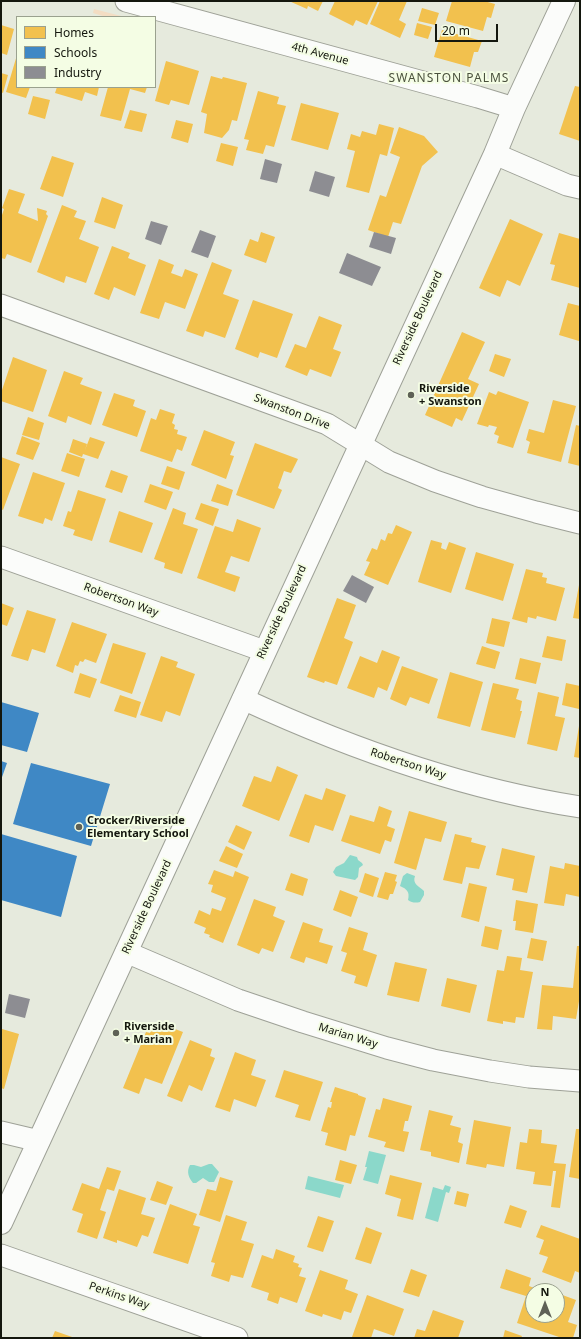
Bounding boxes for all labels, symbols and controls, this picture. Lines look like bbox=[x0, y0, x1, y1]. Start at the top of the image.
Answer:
legend bbox=[16, 16, 156, 88]
scale bar bbox=[437, 16, 500, 42]
text: 20 m bbox=[442, 22, 470, 39]
text: Homes bbox=[54, 24, 94, 41]
street label: 4th Avenue bbox=[290, 40, 350, 68]
text: Schools bbox=[54, 44, 97, 61]
text: Industry bbox=[54, 64, 101, 81]
district label: SWANSTON PALMS bbox=[389, 72, 509, 86]
street label: Riverside Boulevard bbox=[390, 269, 446, 367]
place label: Riverside + Swanston bbox=[419, 382, 482, 408]
marker: Riverside + Swanston bbox=[406, 390, 416, 400]
street label: Swanston Drive bbox=[252, 391, 332, 433]
street label: Riverside Boulevard bbox=[254, 563, 310, 661]
street label: Robertson Way bbox=[82, 580, 160, 620]
street label: Robertson Way bbox=[369, 746, 447, 782]
place label: Crocker/Riverside Elementary School bbox=[87, 814, 189, 840]
marker: Crocker/Riverside Elementary School bbox=[74, 822, 84, 832]
street label: Riverside Boulevard bbox=[119, 858, 175, 956]
place label: Riverside + Marian bbox=[124, 1020, 175, 1046]
street label: Marian Way bbox=[317, 1021, 379, 1051]
marker: Riverside + Marian bbox=[111, 1028, 121, 1038]
street label: Perkins Way bbox=[87, 1280, 151, 1312]
north arrow bbox=[525, 1283, 565, 1323]
text: N bbox=[541, 1284, 549, 1299]

